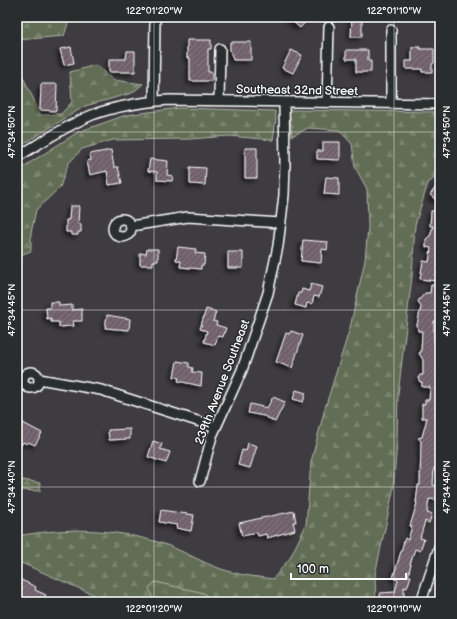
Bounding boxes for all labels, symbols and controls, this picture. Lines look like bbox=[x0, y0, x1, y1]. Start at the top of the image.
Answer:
text: 122°01'20"W bbox=[126, 5, 182, 17]
text: 122°01'10"W bbox=[367, 5, 421, 17]
street label: Southeast 32nd Street bbox=[236, 82, 358, 99]
text: 47°34'50"N bbox=[6, 106, 18, 158]
text: 47°34'50"N bbox=[441, 106, 453, 158]
text: 47°34'45"N bbox=[6, 283, 18, 337]
text: 47°34'45"N bbox=[441, 283, 453, 337]
street label: 239th Avenue Southeast bbox=[192, 317, 253, 447]
text: 47°34'40"N bbox=[6, 460, 18, 514]
text: 47°34'40"N bbox=[441, 460, 453, 514]
scale bar bbox=[291, 555, 406, 581]
text: 100 m bbox=[297, 562, 329, 577]
text: 122°01'20"W bbox=[126, 603, 182, 615]
text: 122°01'10"W bbox=[367, 603, 421, 615]

